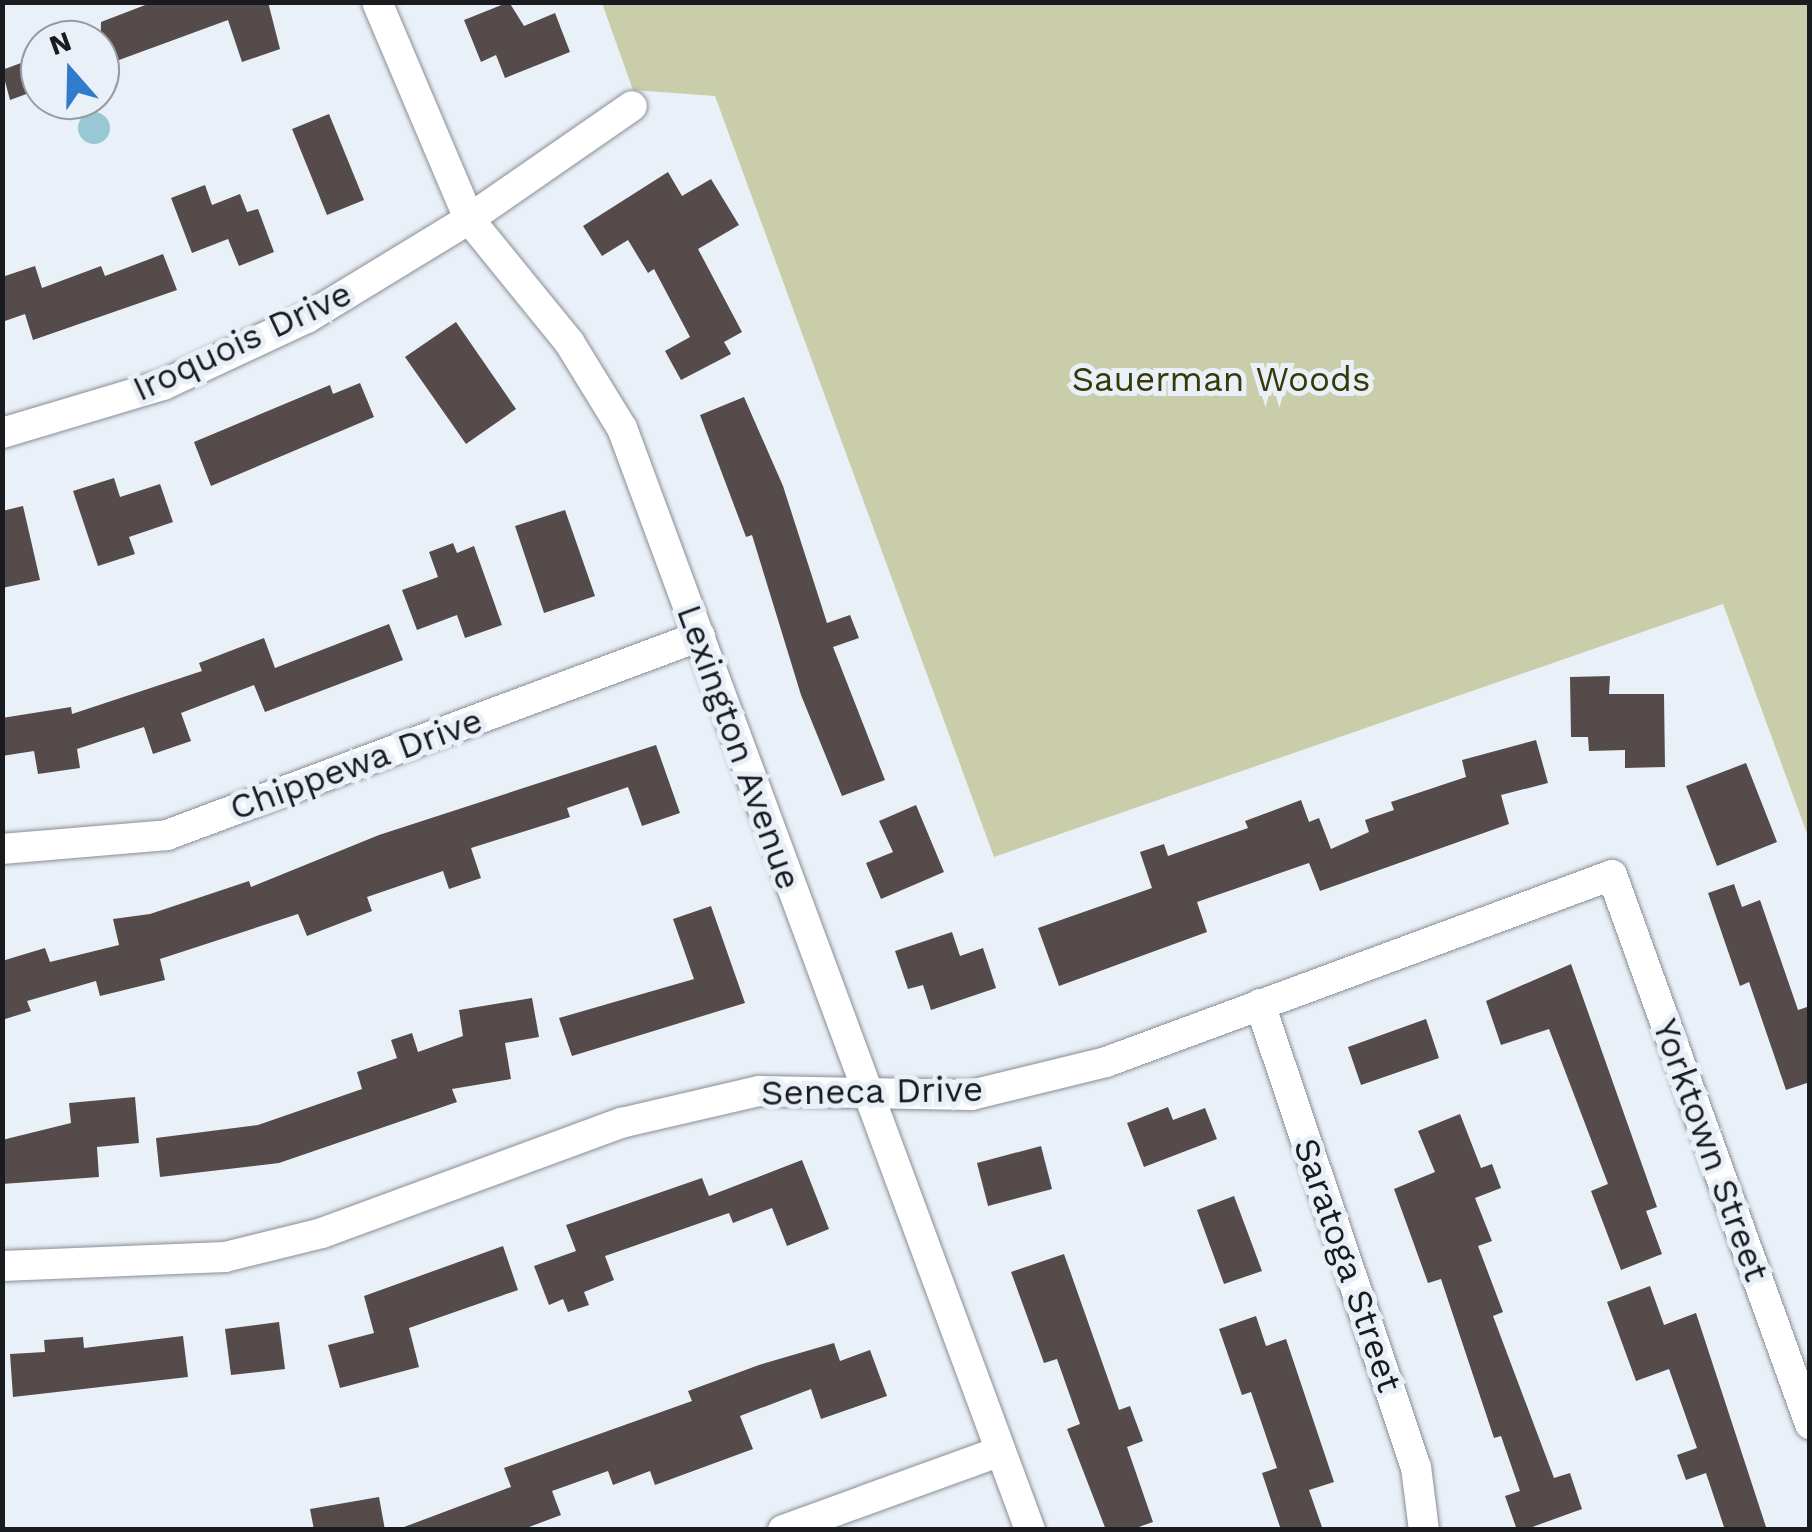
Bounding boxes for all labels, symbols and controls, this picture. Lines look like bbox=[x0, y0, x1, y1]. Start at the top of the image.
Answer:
north arrow bbox=[20, 20, 120, 120]
text: N bbox=[45, 24, 76, 62]
street label: Iroquois Drive bbox=[126, 272, 358, 410]
park label: Sauerman Woods bbox=[1071, 358, 1371, 400]
street label: Lexington Avenue bbox=[668, 598, 810, 896]
street label: Chippewa Drive bbox=[224, 699, 488, 829]
street label: Yorktown Street bbox=[1644, 1013, 1778, 1287]
street label: Seneca Drive bbox=[760, 1068, 984, 1114]
street label: Saratoga Street bbox=[1285, 1132, 1411, 1398]

